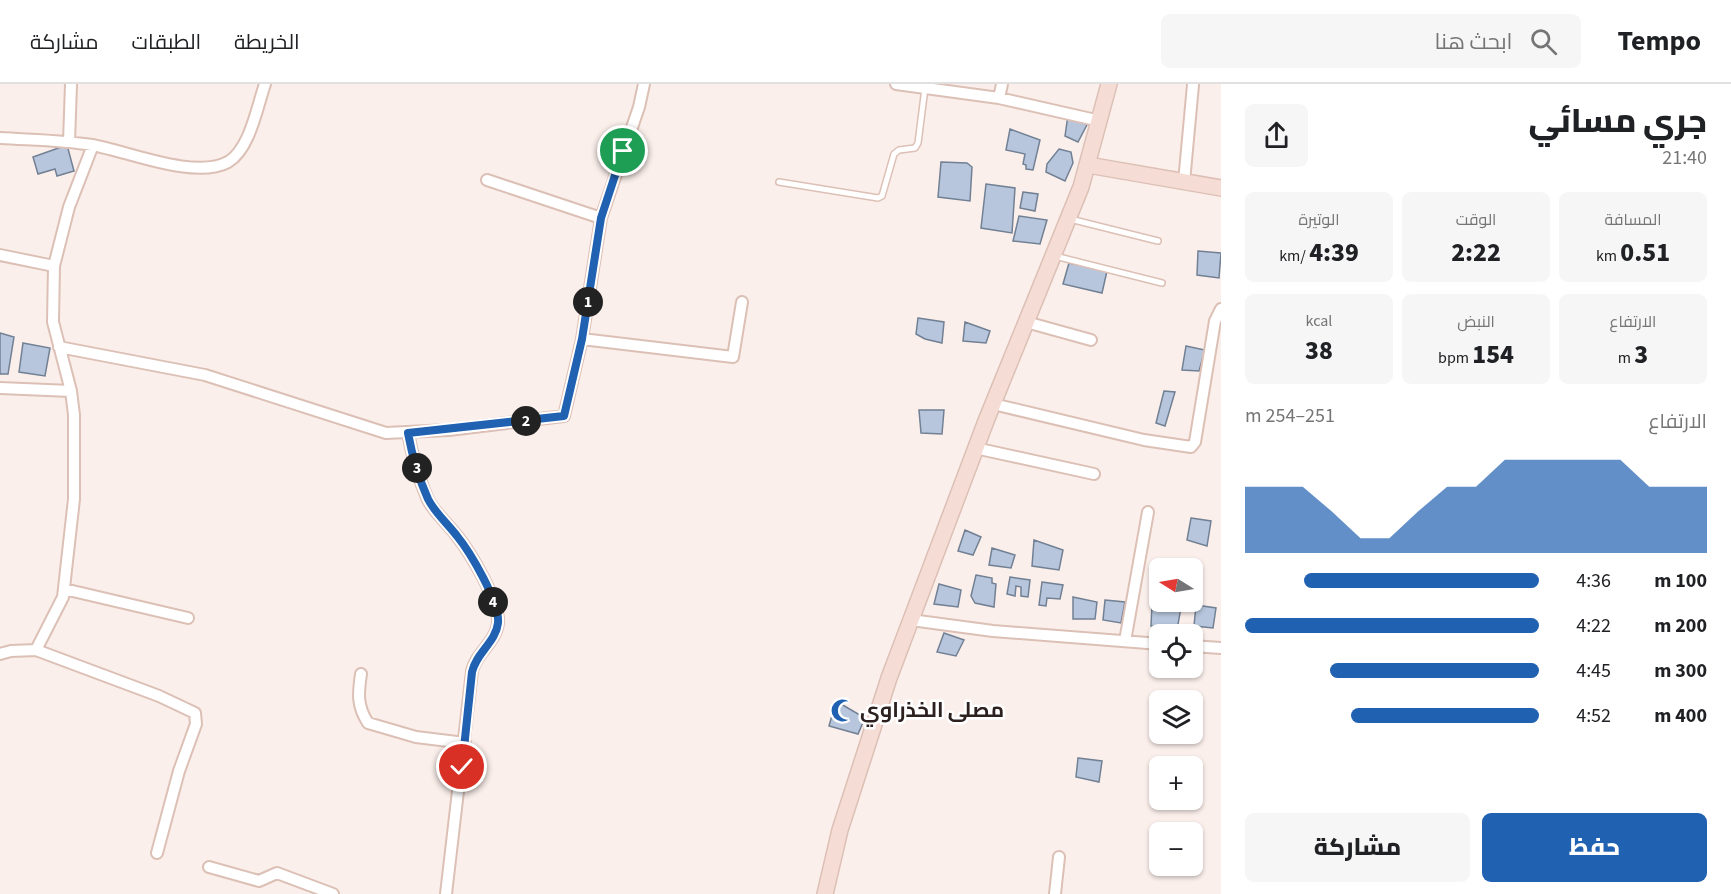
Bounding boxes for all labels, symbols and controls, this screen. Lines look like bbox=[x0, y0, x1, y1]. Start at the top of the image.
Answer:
search box bbox=[1161, 14, 1581, 68]
text: Tempo bbox=[1617, 21, 1701, 61]
icon: search bbox=[1527, 25, 1560, 58]
text: ابحث هنا bbox=[1435, 26, 1512, 58]
text: مشاركة bbox=[30, 27, 99, 57]
text: الطبقات bbox=[132, 27, 201, 57]
text: الخريطة bbox=[234, 27, 300, 57]
text: جري مسائي bbox=[1529, 98, 1707, 145]
button: share bbox=[1245, 104, 1308, 167]
pin bbox=[597, 125, 648, 176]
icon: arrive bbox=[606, 134, 639, 167]
text: 21:40 bbox=[1662, 144, 1707, 172]
text: الوتيرة bbox=[1298, 209, 1340, 231]
text: الوقت bbox=[1456, 209, 1496, 231]
text: المسافة bbox=[1605, 209, 1661, 231]
text: 4:39 bbox=[1309, 234, 1359, 271]
text: 2:22 bbox=[1451, 234, 1501, 271]
text: 0.51 bbox=[1620, 234, 1670, 271]
text: /km bbox=[1279, 245, 1309, 267]
text: km bbox=[1596, 245, 1620, 267]
pin: 1 bbox=[573, 287, 603, 317]
text: 1 bbox=[584, 291, 592, 313]
text: kcal bbox=[1306, 310, 1332, 332]
text: النبض bbox=[1457, 311, 1495, 333]
text: الارتفاع bbox=[1610, 311, 1656, 333]
text: 38 bbox=[1305, 332, 1333, 369]
text: 154 bbox=[1472, 336, 1514, 373]
text: 3 bbox=[1634, 336, 1648, 373]
text: bpm bbox=[1438, 347, 1472, 369]
text: m bbox=[1618, 347, 1634, 369]
text: 251–254 m bbox=[1245, 402, 1335, 430]
pin: 2 bbox=[511, 406, 541, 436]
text: الارتفاع bbox=[1648, 408, 1707, 436]
text: 2 bbox=[522, 410, 530, 432]
pin: 3 bbox=[402, 453, 432, 483]
text: 3 bbox=[413, 457, 421, 479]
north arrow bbox=[1149, 558, 1203, 612]
map controls bbox=[1149, 558, 1203, 876]
text: 4:36 bbox=[1576, 567, 1611, 595]
text: 100 m bbox=[1654, 567, 1707, 595]
pin: 4 bbox=[478, 587, 508, 617]
text: 4 bbox=[489, 591, 497, 613]
text: 4:22 bbox=[1576, 612, 1611, 640]
text: 200 m bbox=[1654, 612, 1707, 640]
button: locate bbox=[1149, 624, 1203, 678]
text: 4:45 bbox=[1576, 657, 1611, 685]
text: 300 m bbox=[1654, 657, 1707, 685]
button: layers bbox=[1149, 690, 1203, 744]
place label: مصلى الخذراوي bbox=[860, 695, 1004, 727]
mosque icon: مصلى الخذراوي bbox=[829, 697, 855, 723]
text: 4:52 bbox=[1576, 702, 1611, 730]
text: 400 m bbox=[1654, 702, 1707, 730]
pin bbox=[436, 741, 487, 792]
icon: check bbox=[445, 750, 478, 783]
button: + bbox=[1149, 756, 1203, 810]
button: مشاركة bbox=[1245, 813, 1470, 882]
button: حفظ bbox=[1482, 813, 1707, 882]
button: − bbox=[1149, 822, 1203, 876]

